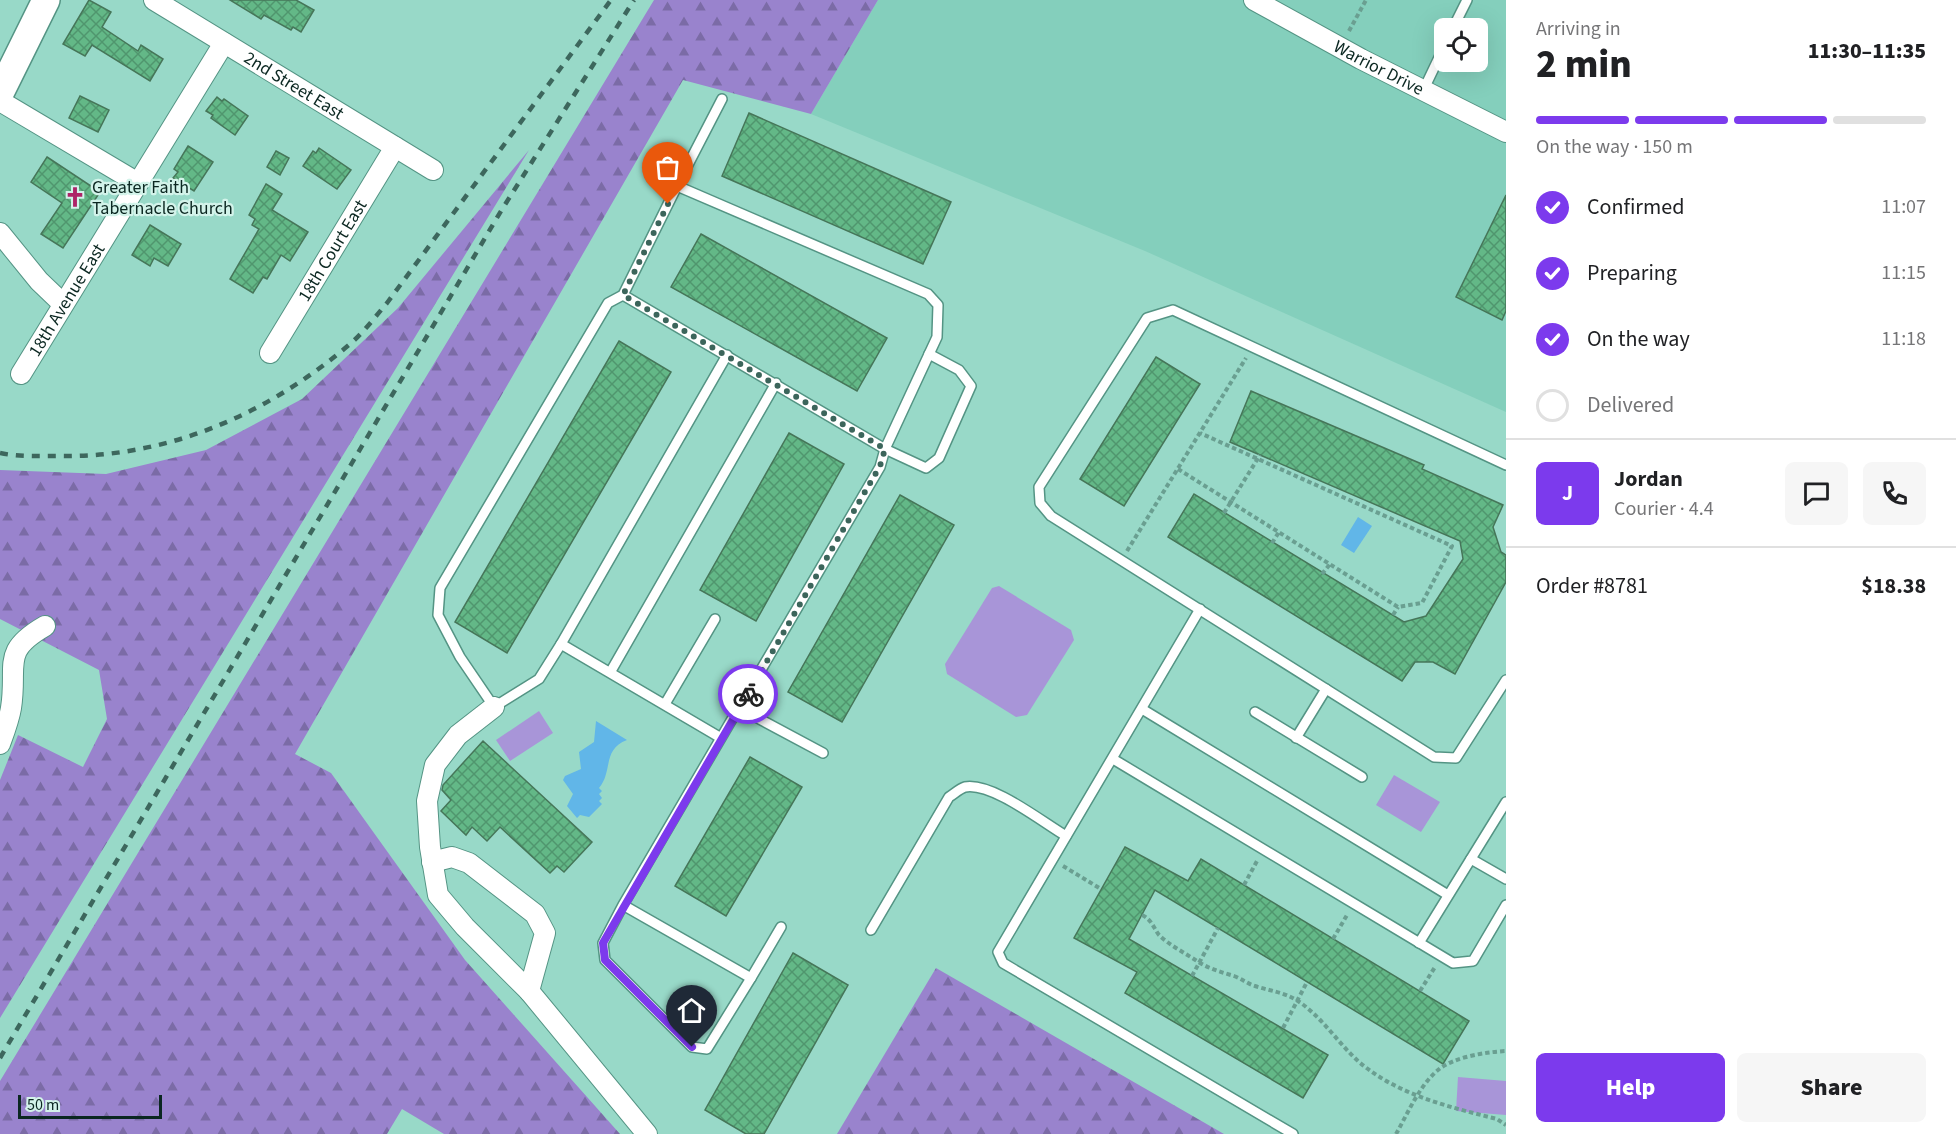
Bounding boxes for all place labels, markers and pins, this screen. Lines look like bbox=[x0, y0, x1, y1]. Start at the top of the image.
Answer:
pin bbox=[642, 142, 693, 204]
place label: Greater Faith Tabernacle Church bbox=[92, 175, 233, 221]
church icon: Greater Faith Tabernacle Church bbox=[63, 185, 87, 209]
pin bbox=[666, 985, 717, 1047]

